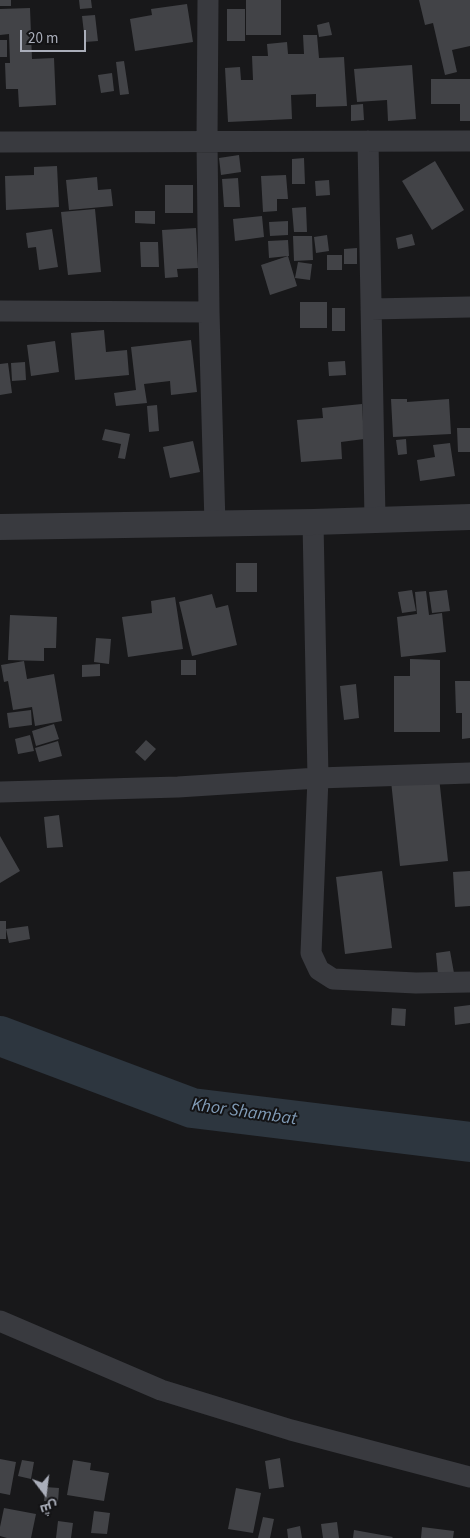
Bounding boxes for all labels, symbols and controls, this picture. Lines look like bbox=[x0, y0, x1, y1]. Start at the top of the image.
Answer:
scale bar bbox=[22, 20, 89, 52]
text: 20 m bbox=[28, 28, 58, 49]
water label: Khor Shambat bbox=[190, 1095, 298, 1131]
north arrow bbox=[20, 1468, 70, 1518]
text: ش bbox=[38, 1496, 60, 1519]

